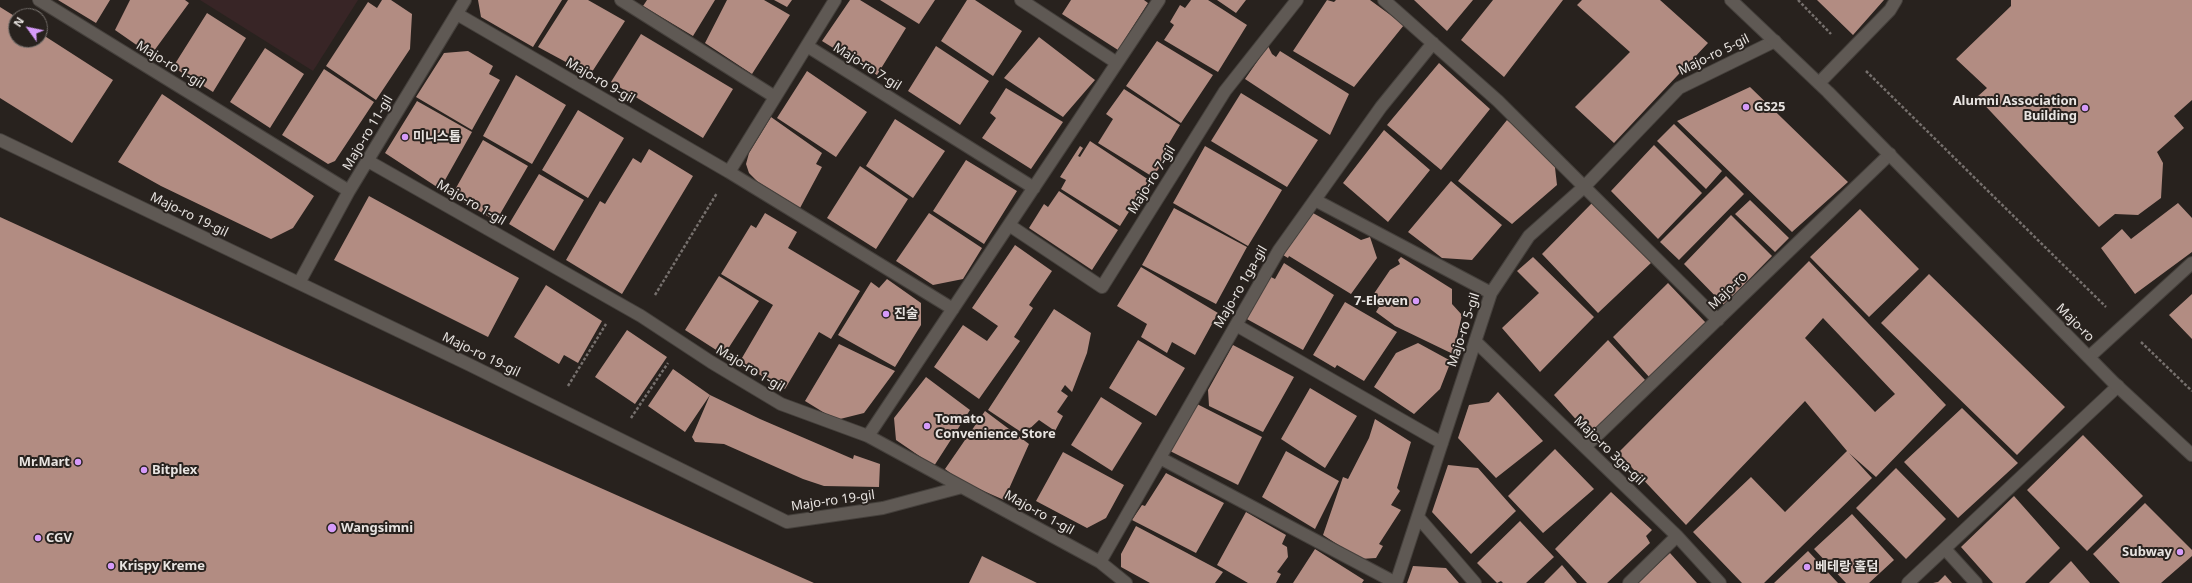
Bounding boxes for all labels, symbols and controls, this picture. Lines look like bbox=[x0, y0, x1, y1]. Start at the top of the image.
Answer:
north arrow bbox=[8, 8, 48, 48]
text: N bbox=[10, 14, 27, 30]
street label: Majo-ro 5-gil bbox=[1676, 31, 1752, 79]
street label: Majo-ro 1-gil bbox=[133, 38, 207, 92]
street label: Majo-ro 7-gil bbox=[830, 40, 904, 94]
street label: Majo-ro 9-gil bbox=[563, 55, 637, 107]
street label: Majo-ro 11-gil bbox=[340, 93, 396, 173]
place label: Alumni Association Building bbox=[1953, 93, 2077, 124]
place label: GS25 bbox=[1754, 99, 1785, 115]
marker: GS25 bbox=[1741, 102, 1751, 112]
marker: Alumni Association Building bbox=[2080, 103, 2090, 113]
place label: 미니스톱 bbox=[413, 129, 461, 145]
marker: 미니스톱 bbox=[400, 132, 410, 142]
street label: Majo-ro 7-gil bbox=[1125, 143, 1179, 217]
street label: Majo-ro 1-gil bbox=[434, 177, 508, 229]
street label: Majo-ro 19-gil bbox=[148, 189, 230, 241]
street label: Majo-ro 1ga-gil bbox=[1211, 243, 1271, 331]
street label: Majo-ro bbox=[1706, 269, 1750, 313]
street label: Majo-ro 5-gil bbox=[1445, 291, 1483, 369]
place label: 7-Eleven bbox=[1354, 293, 1408, 309]
marker: 7-Eleven bbox=[1411, 296, 1421, 306]
street label: Majo-ro bbox=[2053, 301, 2097, 345]
place label: 진술 bbox=[894, 306, 918, 322]
marker: 진술 bbox=[881, 309, 891, 319]
street label: Majo-ro 19-gil bbox=[440, 329, 522, 381]
street label: Majo-ro 1-gil bbox=[713, 342, 787, 396]
place label: Tomato Convenience Store bbox=[935, 411, 1056, 442]
street label: Majo-ro 3ga-gil bbox=[1570, 413, 1648, 489]
marker: Tomato Convenience Store bbox=[922, 421, 932, 431]
place label: Mr.Mart bbox=[19, 454, 70, 470]
marker: Mr.Mart bbox=[73, 457, 83, 467]
place label: Bitplex bbox=[152, 462, 197, 478]
marker: Bitplex bbox=[139, 465, 149, 475]
street label: Majo-ro 19-gil bbox=[790, 487, 876, 515]
street label: Majo-ro 1-gil bbox=[1001, 487, 1077, 539]
place label: Wangsimni bbox=[341, 520, 413, 536]
marker: Wangsimni bbox=[326, 522, 338, 534]
place label: CGV bbox=[46, 530, 72, 546]
marker: CGV bbox=[33, 533, 43, 543]
place label: Subway bbox=[2122, 544, 2172, 560]
marker: Subway bbox=[2175, 547, 2185, 557]
place label: Krispy Kreme bbox=[119, 558, 205, 574]
place label: 베테랑 홀덤 bbox=[1815, 559, 1878, 575]
marker: Krispy Kreme bbox=[106, 561, 116, 571]
marker: 베테랑 홀덤 bbox=[1802, 562, 1812, 572]

